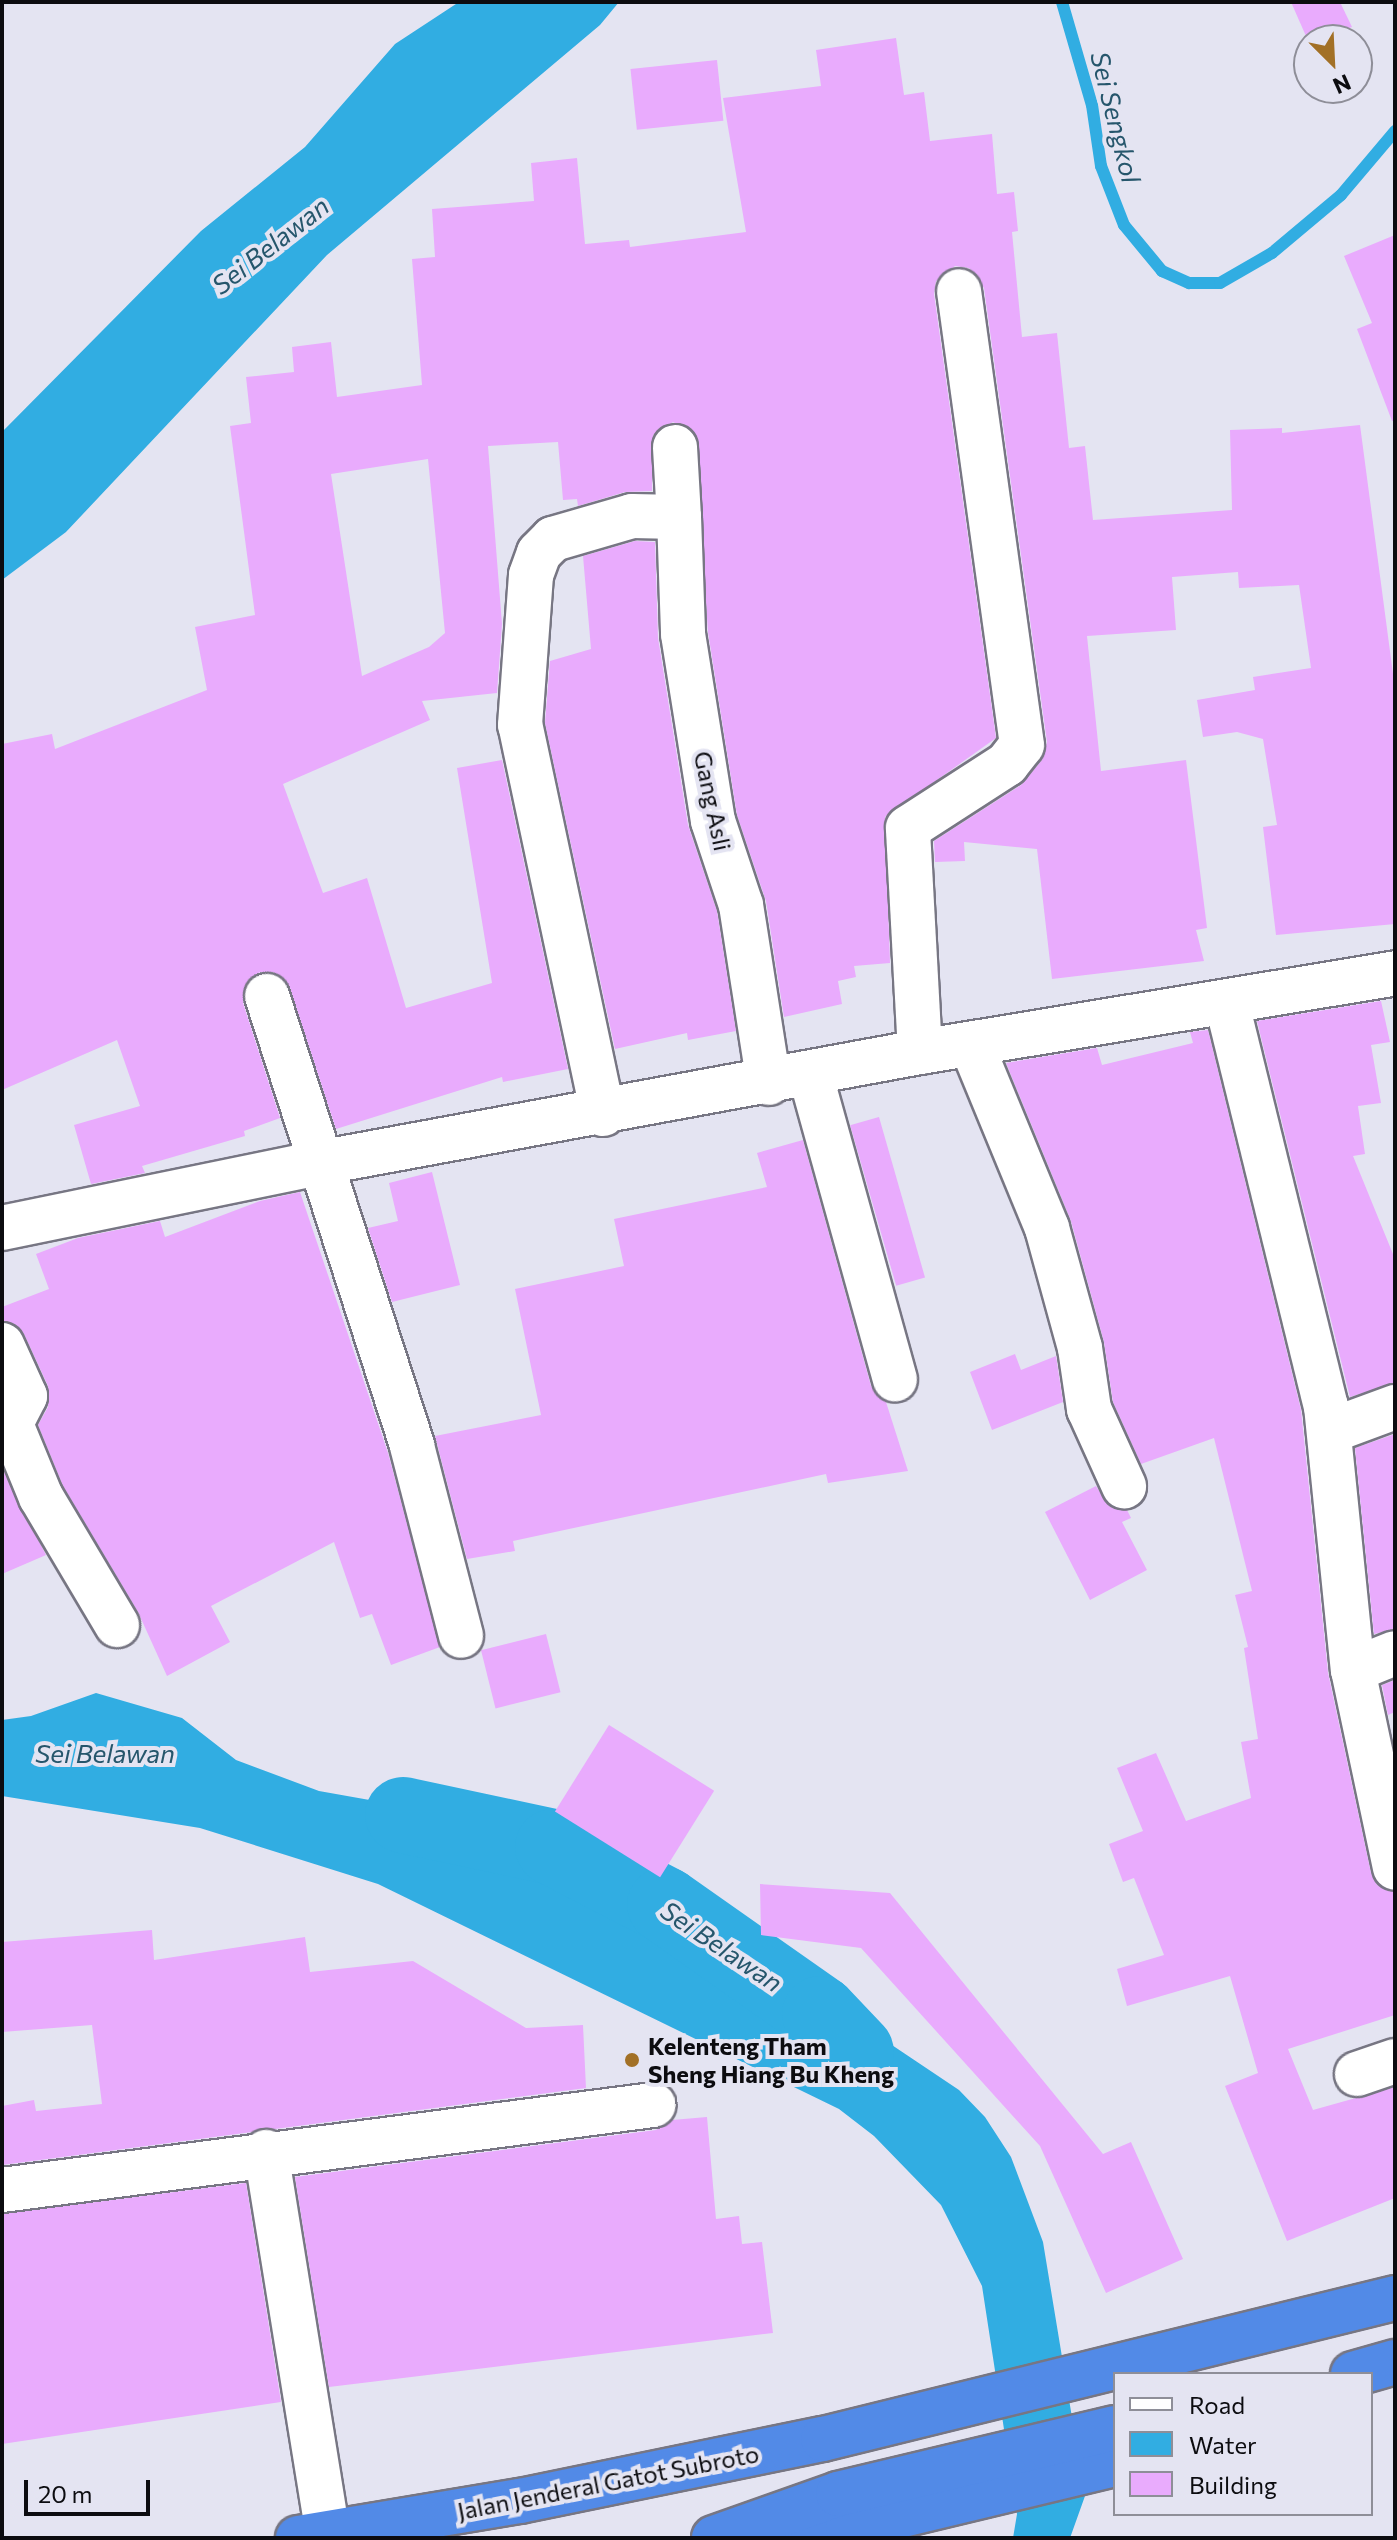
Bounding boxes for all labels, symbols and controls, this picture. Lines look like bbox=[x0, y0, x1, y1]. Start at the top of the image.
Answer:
north arrow bbox=[1293, 24, 1373, 104]
water label: Sei Sengkol bbox=[1085, 48, 1147, 186]
text: N bbox=[1329, 69, 1355, 100]
water label: Sei Belawan bbox=[205, 190, 335, 300]
street label: Gang Asli bbox=[688, 748, 738, 854]
water label: Sei Belawan bbox=[35, 1737, 175, 1769]
water label: Sei Belawan bbox=[655, 1894, 789, 1998]
place label: Kelenteng Tham Sheng Hiang Bu Kheng bbox=[648, 2032, 894, 2088]
marker: Kelenteng Tham Sheng Hiang Bu Kheng bbox=[623, 2051, 641, 2069]
legend bbox=[1113, 2372, 1373, 2516]
text: Road bbox=[1189, 2390, 1245, 2419]
text: Water bbox=[1189, 2430, 1257, 2459]
street label: Jalan Jenderal Gatot Subroto bbox=[455, 2439, 761, 2525]
scale bar bbox=[28, 2464, 154, 2514]
text: Building bbox=[1189, 2470, 1277, 2499]
text: 20 m bbox=[38, 2479, 92, 2508]

